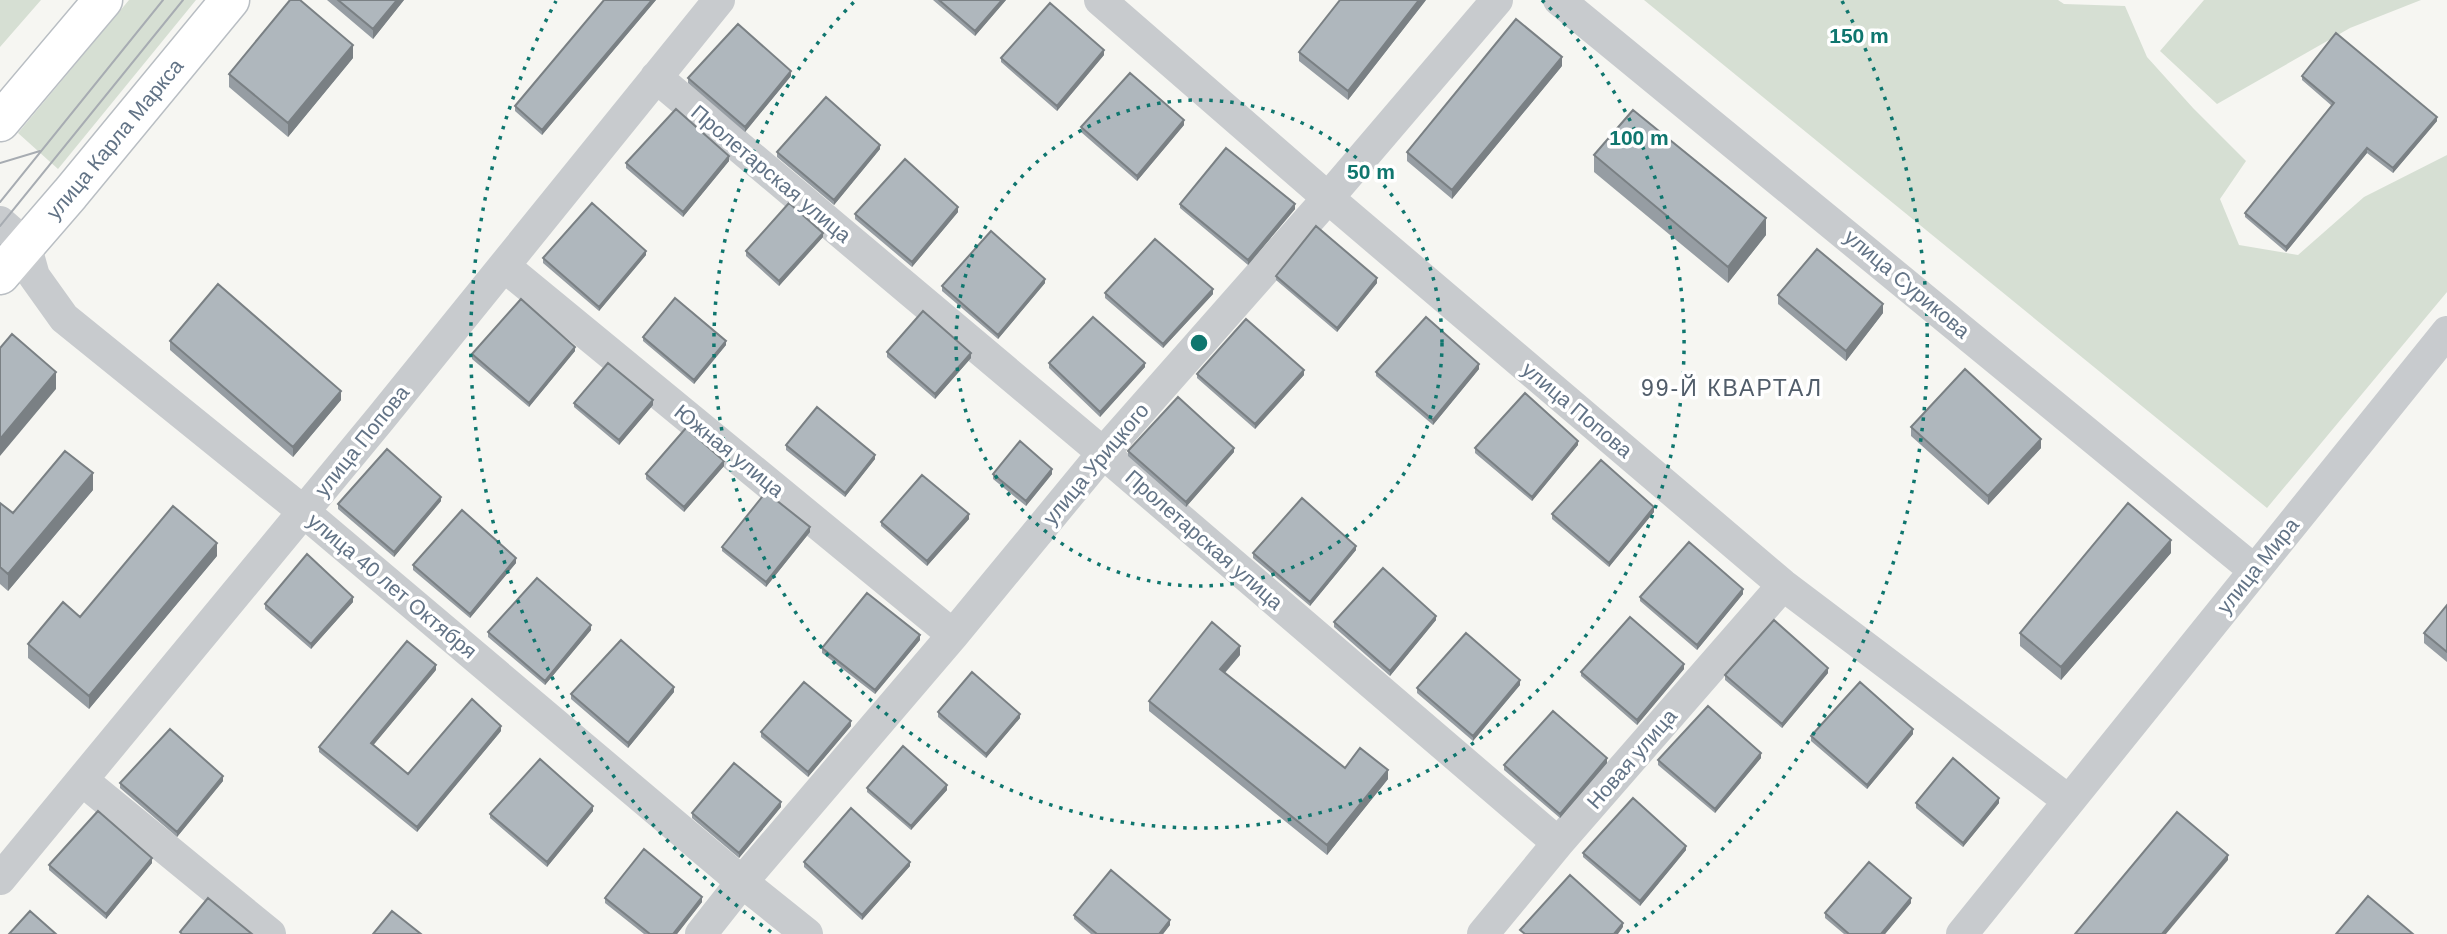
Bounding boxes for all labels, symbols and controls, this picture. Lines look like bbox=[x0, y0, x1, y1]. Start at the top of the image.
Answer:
text: 150 m bbox=[1829, 24, 1889, 47]
street label: улица Карла Маркса bbox=[42, 54, 188, 224]
street label: Пролетарская улица bbox=[687, 100, 856, 247]
text: 100 m bbox=[1609, 126, 1669, 149]
text: 50 m bbox=[1347, 160, 1395, 183]
street label: улица Сурикова bbox=[1840, 225, 1975, 343]
centre of rings bbox=[1187, 331, 1211, 355]
street label: улица Попова bbox=[1518, 357, 1637, 462]
district label: 99-Й КВАРТАЛ bbox=[1641, 374, 1823, 401]
street label: улица Попова bbox=[310, 380, 414, 501]
street label: улица Урицкого bbox=[1038, 398, 1153, 529]
street label: Южная улица bbox=[670, 400, 789, 502]
street label: Пролетарская улица bbox=[1121, 465, 1288, 614]
street label: улица 40 лет Октября bbox=[303, 508, 481, 663]
street label: улица Мира bbox=[2212, 513, 2303, 618]
street label: Новая улица bbox=[1582, 704, 1681, 813]

